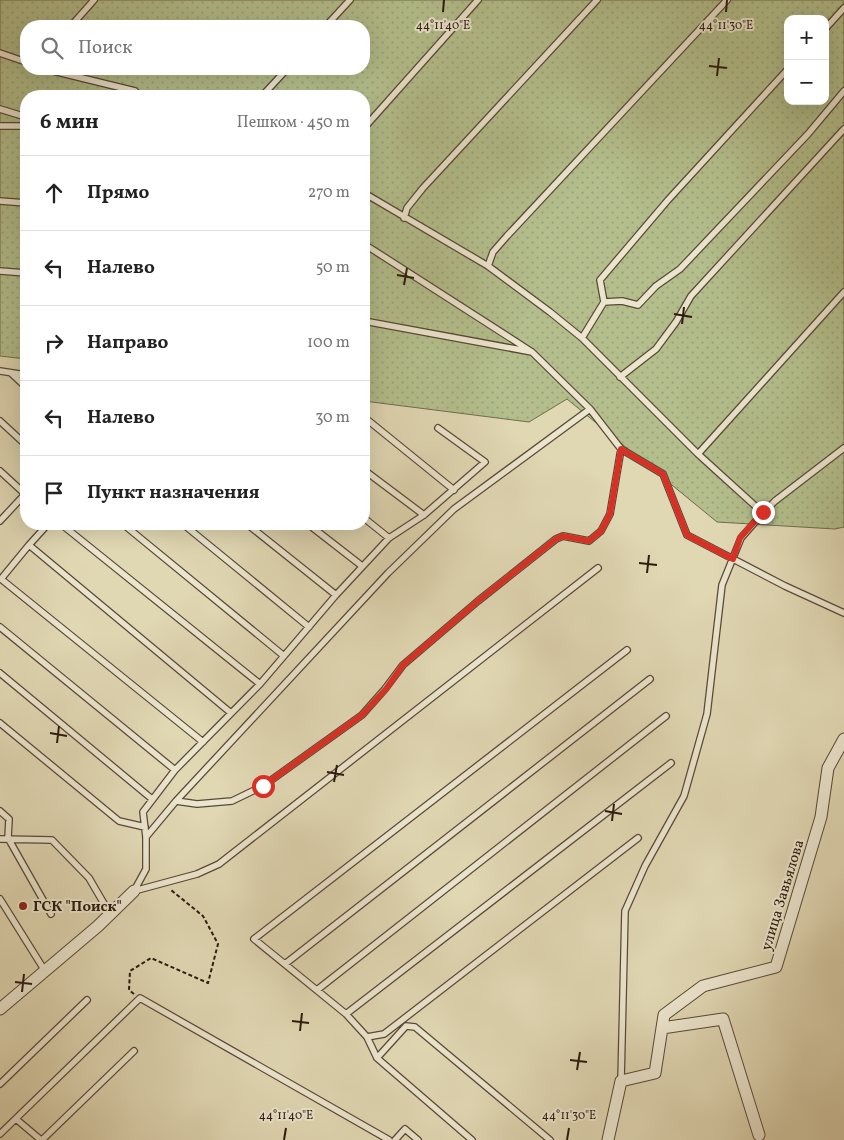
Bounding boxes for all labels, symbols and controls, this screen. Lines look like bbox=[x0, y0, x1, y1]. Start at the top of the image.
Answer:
map controls bbox=[784, 15, 829, 105]
button: + bbox=[784, 15, 829, 60]
text: 44°11'40"E bbox=[416, 18, 470, 34]
text: 44°11'30"E bbox=[699, 18, 753, 34]
search box bbox=[20, 20, 370, 75]
icon: search bbox=[38, 34, 66, 62]
text: Поиск bbox=[78, 35, 132, 61]
button: − bbox=[784, 60, 829, 105]
text: 6 мин bbox=[40, 108, 99, 137]
text: Пешком · 450 m bbox=[237, 112, 350, 134]
icon: ahead bbox=[40, 179, 68, 207]
text: Прямо bbox=[87, 180, 149, 206]
text: 270 m bbox=[308, 182, 350, 204]
icon: left bbox=[40, 254, 68, 282]
text: Налево bbox=[87, 255, 155, 281]
text: 50 m bbox=[316, 257, 350, 279]
icon: right bbox=[40, 329, 68, 357]
text: Направо bbox=[87, 330, 169, 356]
text: 100 m bbox=[307, 332, 350, 354]
icon: left bbox=[40, 404, 68, 432]
text: Налево bbox=[87, 405, 155, 431]
text: 30 m bbox=[315, 407, 350, 429]
icon: arrive bbox=[40, 479, 68, 507]
text: Пункт назначения bbox=[87, 480, 260, 506]
route end bbox=[752, 501, 775, 524]
route start bbox=[252, 775, 275, 798]
street label: улица Завьялова bbox=[757, 837, 810, 954]
place label: ГСК "Поиск" bbox=[33, 897, 122, 918]
marker: ГСК "Поиск" bbox=[17, 900, 29, 912]
text: 44°11'40"E bbox=[259, 1108, 313, 1124]
text: 44°11'30"E bbox=[542, 1108, 596, 1124]

